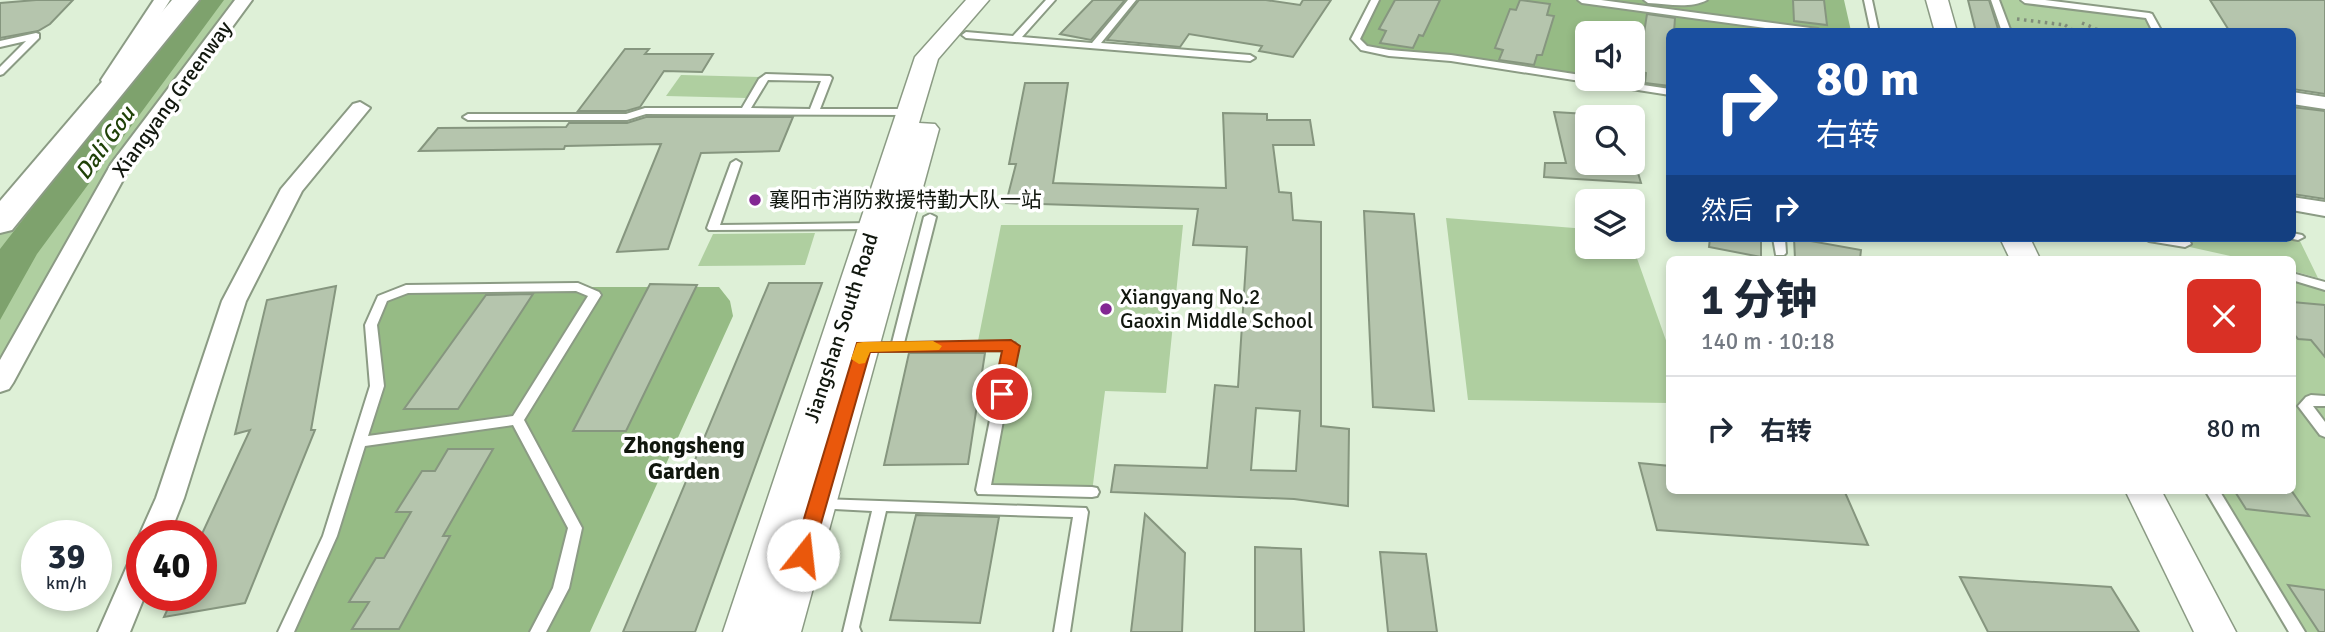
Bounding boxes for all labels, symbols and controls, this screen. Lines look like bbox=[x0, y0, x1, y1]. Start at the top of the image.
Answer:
street label: Xiangyang Greenway bbox=[107, 16, 238, 182]
map controls bbox=[1575, 21, 1645, 259]
button: sound bbox=[1575, 21, 1645, 91]
text: 80 m bbox=[1816, 49, 1919, 109]
icon: right bbox=[1701, 56, 1792, 147]
water label: Dali Gou bbox=[69, 100, 142, 185]
button: search bbox=[1575, 105, 1645, 175]
text: 右转 bbox=[1816, 116, 1880, 155]
place label: 襄阳市消防救援特勤大队一站 bbox=[769, 187, 1042, 213]
button: layers bbox=[1575, 189, 1645, 259]
icon: right bbox=[1767, 189, 1805, 227]
marker: 襄阳市消防救援特勤大队一站 bbox=[747, 192, 763, 208]
text: 然后 bbox=[1701, 195, 1753, 227]
street label: Jiangshan South Road bbox=[798, 230, 884, 426]
text: 1 分钟 bbox=[1701, 275, 1817, 326]
button: close bbox=[2187, 279, 2261, 353]
place label: Xiangyang No.2 Gaoxin Middle School bbox=[1120, 284, 1313, 334]
marker: Xiangyang No.2 Gaoxin Middle School bbox=[1098, 301, 1114, 317]
text: 140 m · 10:18 bbox=[1701, 327, 1835, 356]
pin bbox=[972, 364, 1032, 424]
icon: arrive bbox=[983, 375, 1021, 413]
icon: right bbox=[1701, 410, 1739, 448]
text: 80 m bbox=[2206, 413, 2261, 445]
text: 右转 bbox=[1760, 416, 1812, 448]
district label: Zhongsheng Garden bbox=[623, 431, 745, 486]
position arrow bbox=[766, 518, 840, 592]
speed limit sign: 40 bbox=[126, 520, 217, 611]
text: 39 bbox=[48, 535, 85, 578]
text: km/h bbox=[46, 572, 87, 594]

